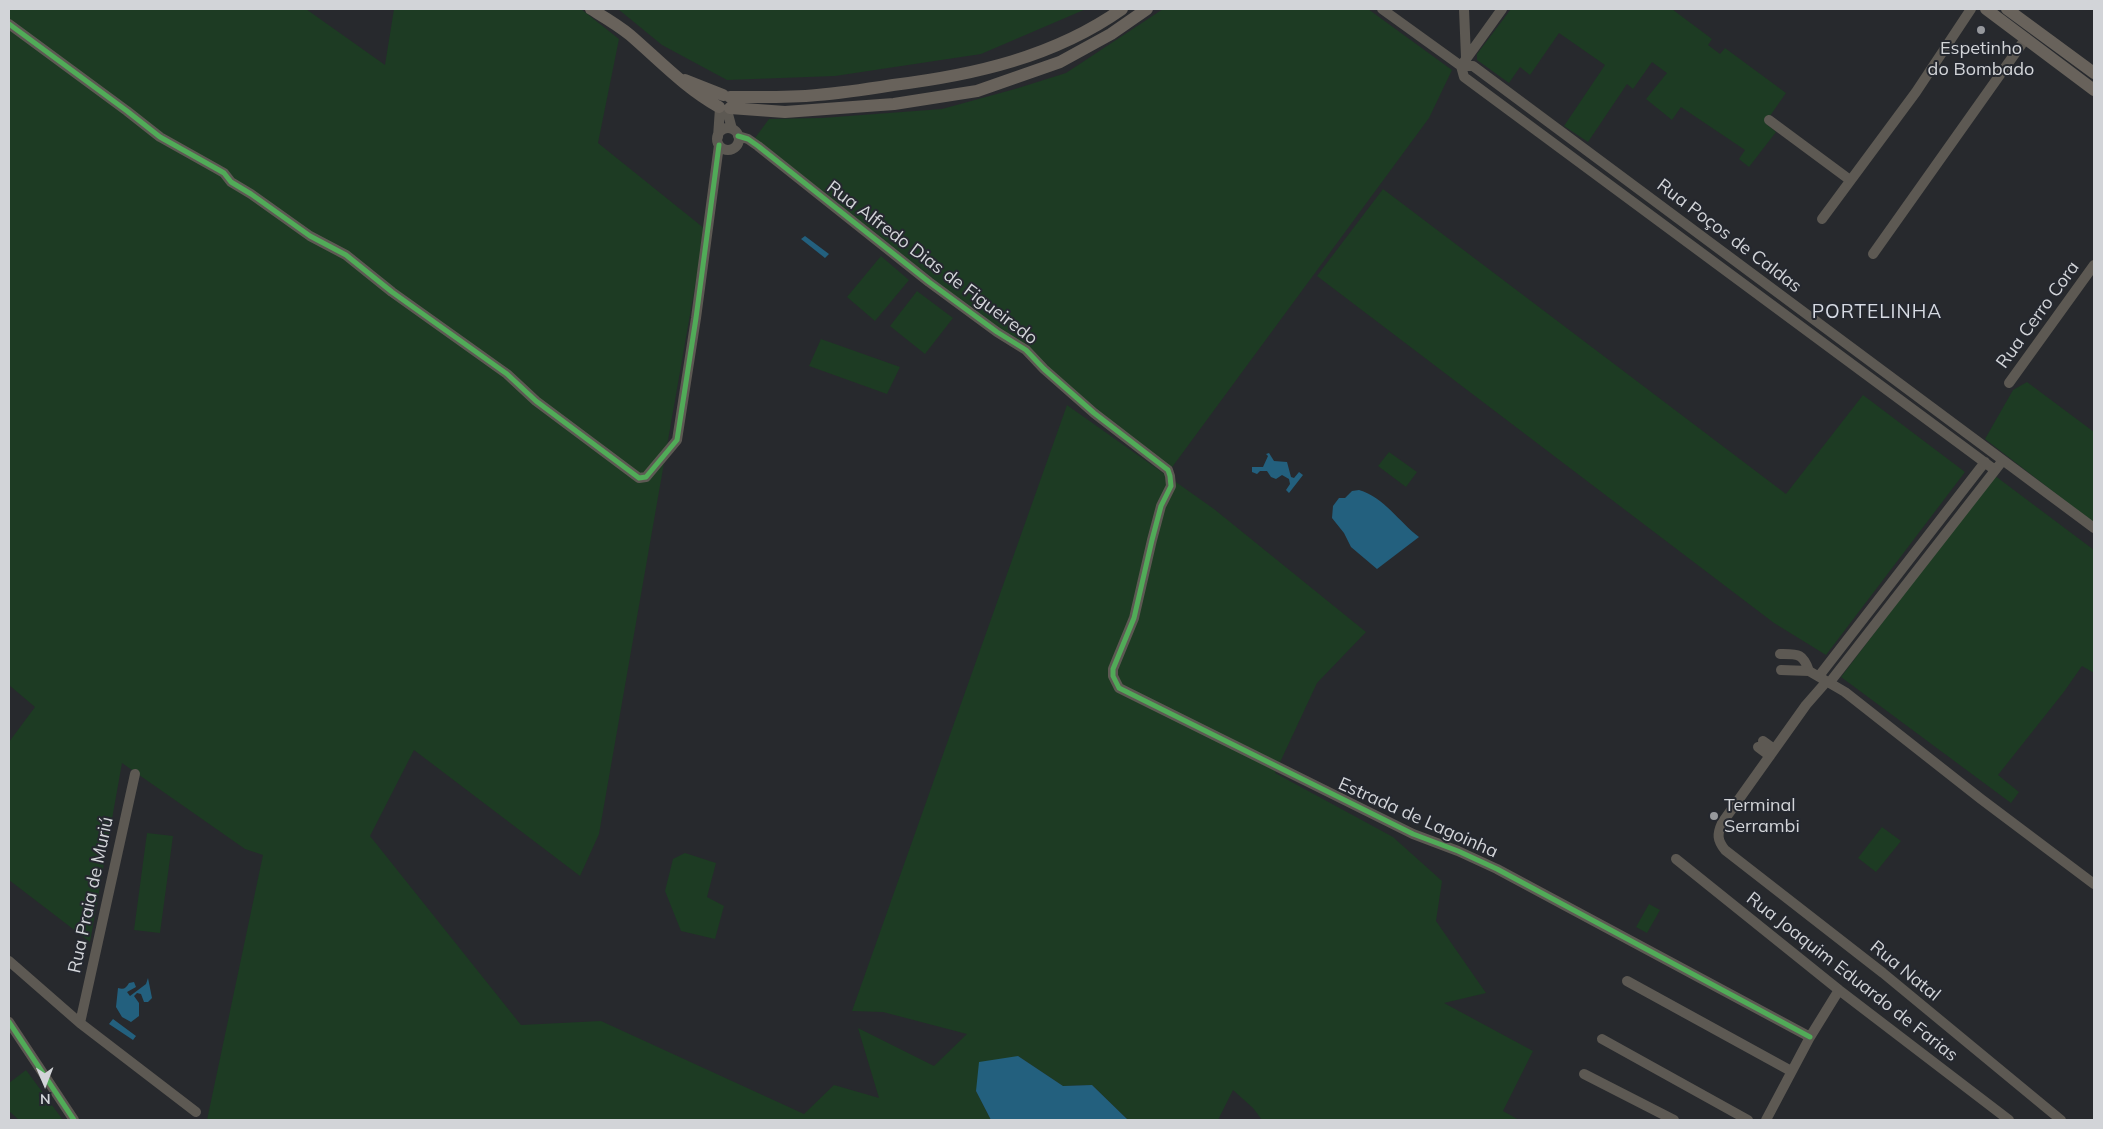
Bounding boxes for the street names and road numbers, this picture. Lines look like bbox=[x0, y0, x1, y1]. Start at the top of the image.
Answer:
street label: Rua Poços de Caldas bbox=[1652, 175, 1806, 297]
street label: Rua Alfredo Dias de Figueiredo bbox=[822, 177, 1042, 349]
street label: Rua Cerro Cora bbox=[1992, 257, 2084, 373]
street label: Estrada de Lagoinha bbox=[1335, 773, 1501, 863]
street label: Rua Praia de Muriú bbox=[64, 815, 118, 975]
street label: Rua Joaquim Eduardo de Farias bbox=[1742, 888, 1962, 1066]
street label: Rua Natal bbox=[1866, 936, 1944, 1006]

